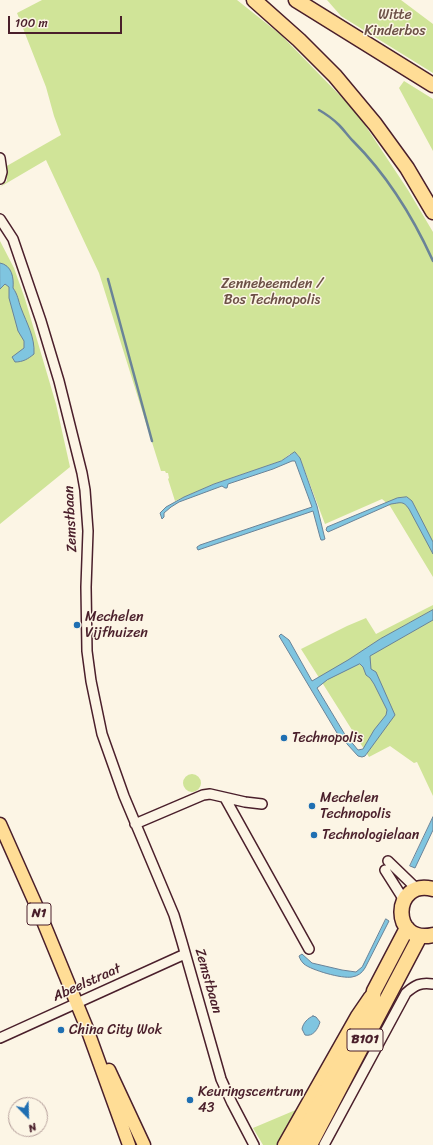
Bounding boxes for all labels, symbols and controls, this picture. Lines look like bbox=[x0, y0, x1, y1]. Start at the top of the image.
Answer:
park label: Witte Kinderbos bbox=[364, 7, 426, 40]
scale bar bbox=[10, 8, 124, 34]
text: 100 m bbox=[15, 12, 48, 34]
park label: Zennebeemden / Bos Technopolis bbox=[221, 276, 323, 308]
street label: Zemstbaan bbox=[61, 485, 81, 553]
place label: Mechelen Vijfhuizen bbox=[85, 609, 148, 642]
marker: Mechelen Vijfhuizen bbox=[72, 620, 82, 630]
place label: Technopolis bbox=[292, 730, 363, 746]
marker: Technopolis bbox=[279, 733, 289, 743]
place label: Mechelen Technopolis bbox=[320, 790, 391, 822]
marker: Mechelen Technopolis bbox=[307, 801, 317, 811]
place label: Technologielaan bbox=[322, 827, 419, 843]
marker: Technologielaan bbox=[309, 830, 319, 840]
road number: N1 bbox=[27, 903, 51, 925]
street label: Zemstbaan bbox=[191, 947, 225, 1015]
street label: Abeelstraat bbox=[50, 961, 124, 1005]
place label: China City Wok bbox=[69, 1022, 162, 1038]
marker: China City Wok bbox=[56, 1025, 66, 1035]
road number: B101 bbox=[347, 1029, 383, 1051]
place label: Keuringscentrum 43 bbox=[198, 1084, 304, 1116]
marker: Keuringscentrum 43 bbox=[185, 1095, 195, 1105]
north arrow bbox=[8, 1097, 48, 1137]
text: N bbox=[25, 1117, 40, 1138]

